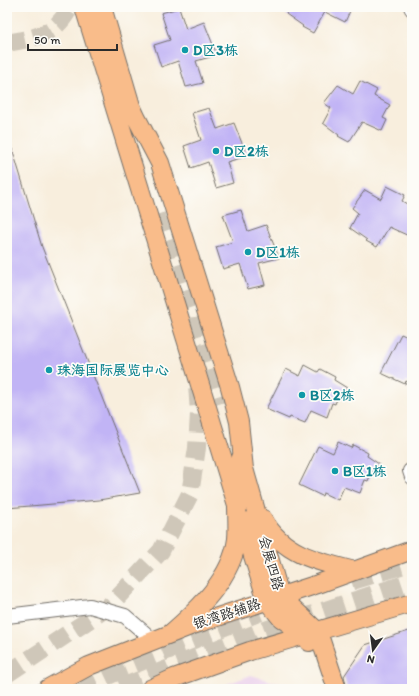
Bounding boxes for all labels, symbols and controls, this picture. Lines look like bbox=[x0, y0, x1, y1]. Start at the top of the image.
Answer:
scale bar bbox=[28, 26, 117, 52]
text: 50 m bbox=[34, 33, 60, 47]
place label: D区3栋 bbox=[193, 42, 238, 59]
marker: D区3栋 bbox=[180, 45, 190, 55]
place label: D区2栋 bbox=[224, 143, 269, 160]
marker: D区2栋 bbox=[211, 146, 221, 156]
place label: D区1栋 bbox=[256, 244, 300, 261]
marker: D区1栋 bbox=[243, 247, 253, 257]
place label: 珠海国际展览中心 bbox=[57, 362, 169, 379]
marker: 珠海国际展览中心 bbox=[44, 365, 54, 375]
place label: B区2栋 bbox=[310, 387, 354, 404]
marker: B区2栋 bbox=[297, 390, 307, 400]
place label: B区1栋 bbox=[343, 463, 387, 480]
marker: B区1栋 bbox=[330, 466, 340, 476]
street label: 会展四路 bbox=[255, 534, 287, 592]
street label: 银湾路辅路 bbox=[191, 595, 263, 633]
north arrow bbox=[353, 630, 393, 670]
text: N bbox=[366, 652, 376, 666]

